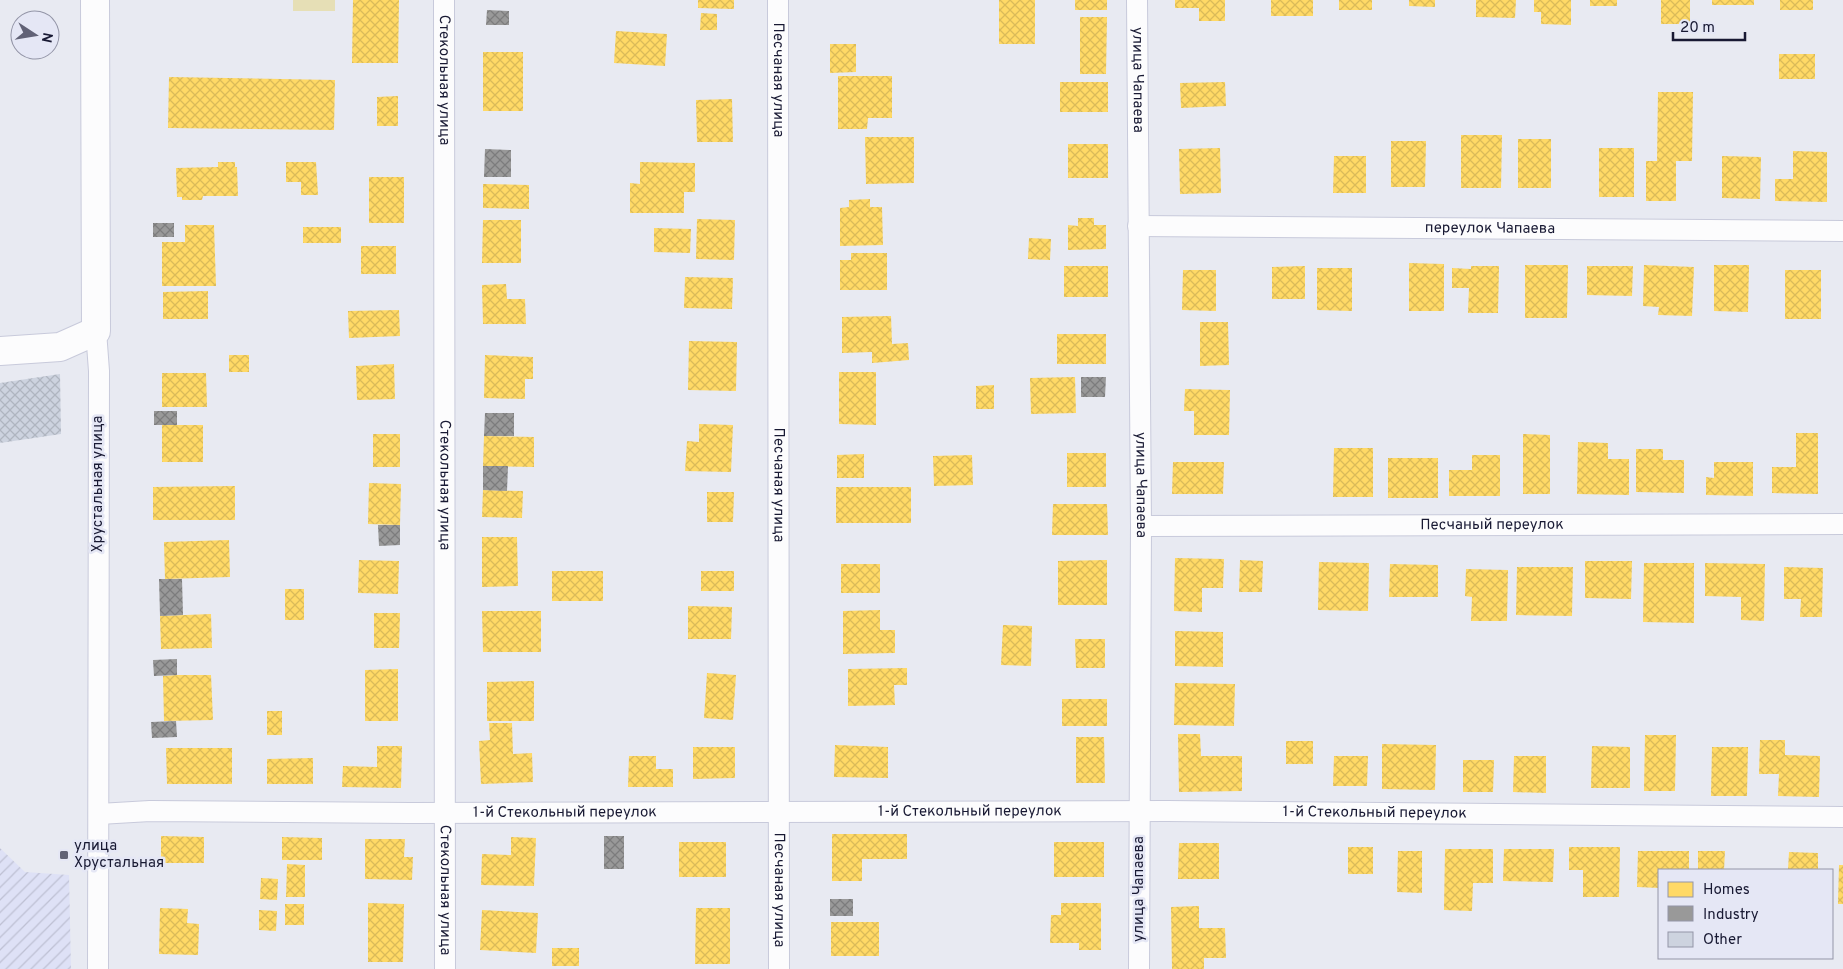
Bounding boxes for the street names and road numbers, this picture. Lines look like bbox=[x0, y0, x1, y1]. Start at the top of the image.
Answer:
street label: Стекольная улица bbox=[435, 15, 454, 145]
street label: Песчаная улица bbox=[769, 22, 788, 138]
street label: улица Чапаева bbox=[1128, 27, 1148, 133]
street label: переулок Чапаева bbox=[1425, 219, 1555, 238]
street label: Хрустальная улица bbox=[89, 416, 108, 552]
street label: Стекольная улица bbox=[435, 420, 454, 550]
street label: Песчаная улица bbox=[769, 427, 788, 543]
street label: улица Чапаева bbox=[1131, 432, 1151, 538]
street label: Песчаный переулок bbox=[1420, 515, 1564, 535]
street label: 1-й Стекольный переулок bbox=[878, 802, 1062, 821]
street label: 1-й Стекольный переулок bbox=[473, 803, 657, 822]
street label: 1-й Стекольный переулок bbox=[1283, 803, 1467, 823]
street label: Стекольная улица bbox=[435, 825, 454, 955]
street label: Песчаная улица bbox=[769, 832, 788, 948]
street label: улица Чапаева bbox=[1130, 836, 1149, 942]

